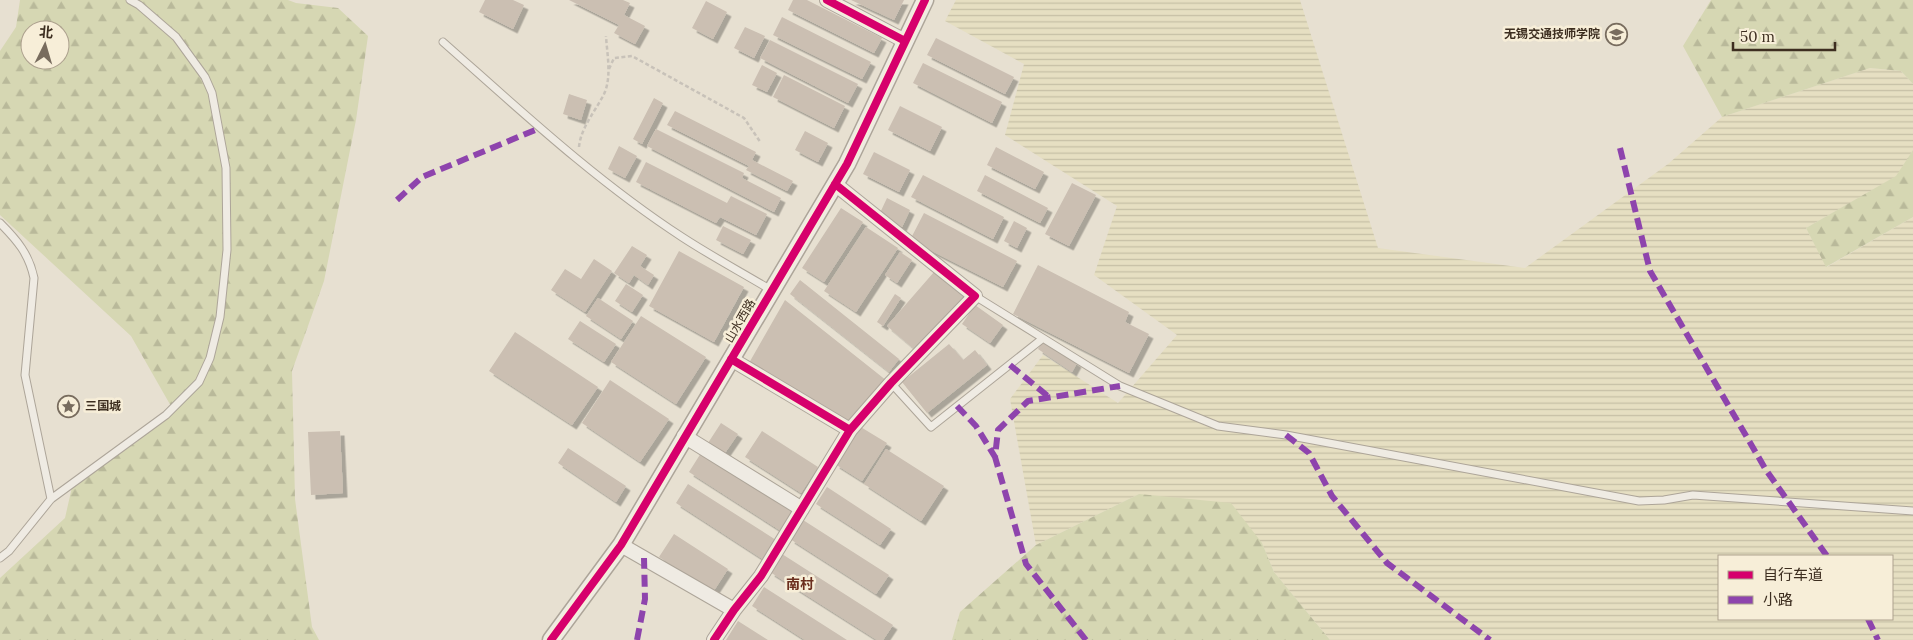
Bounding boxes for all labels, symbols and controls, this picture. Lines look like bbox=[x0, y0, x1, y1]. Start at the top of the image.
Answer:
north arrow bbox=[20, 20, 70, 70]
scale bar bbox=[1733, 20, 1836, 52]
text: 北 bbox=[38, 22, 54, 42]
school or university icon: 无锡交通技师学院 bbox=[1604, 22, 1628, 46]
place label: 无锡交通技师学院 bbox=[1504, 26, 1600, 41]
text: 50 m bbox=[1740, 27, 1775, 46]
street label: 山水西路 bbox=[721, 296, 758, 345]
place icon: 三国城 bbox=[57, 394, 81, 418]
place label: 三国城 bbox=[85, 398, 121, 413]
legend bbox=[1718, 555, 1893, 620]
text: 自行车道 bbox=[1763, 565, 1823, 584]
district label: 南村 bbox=[786, 575, 814, 593]
text: 小路 bbox=[1763, 590, 1793, 609]

